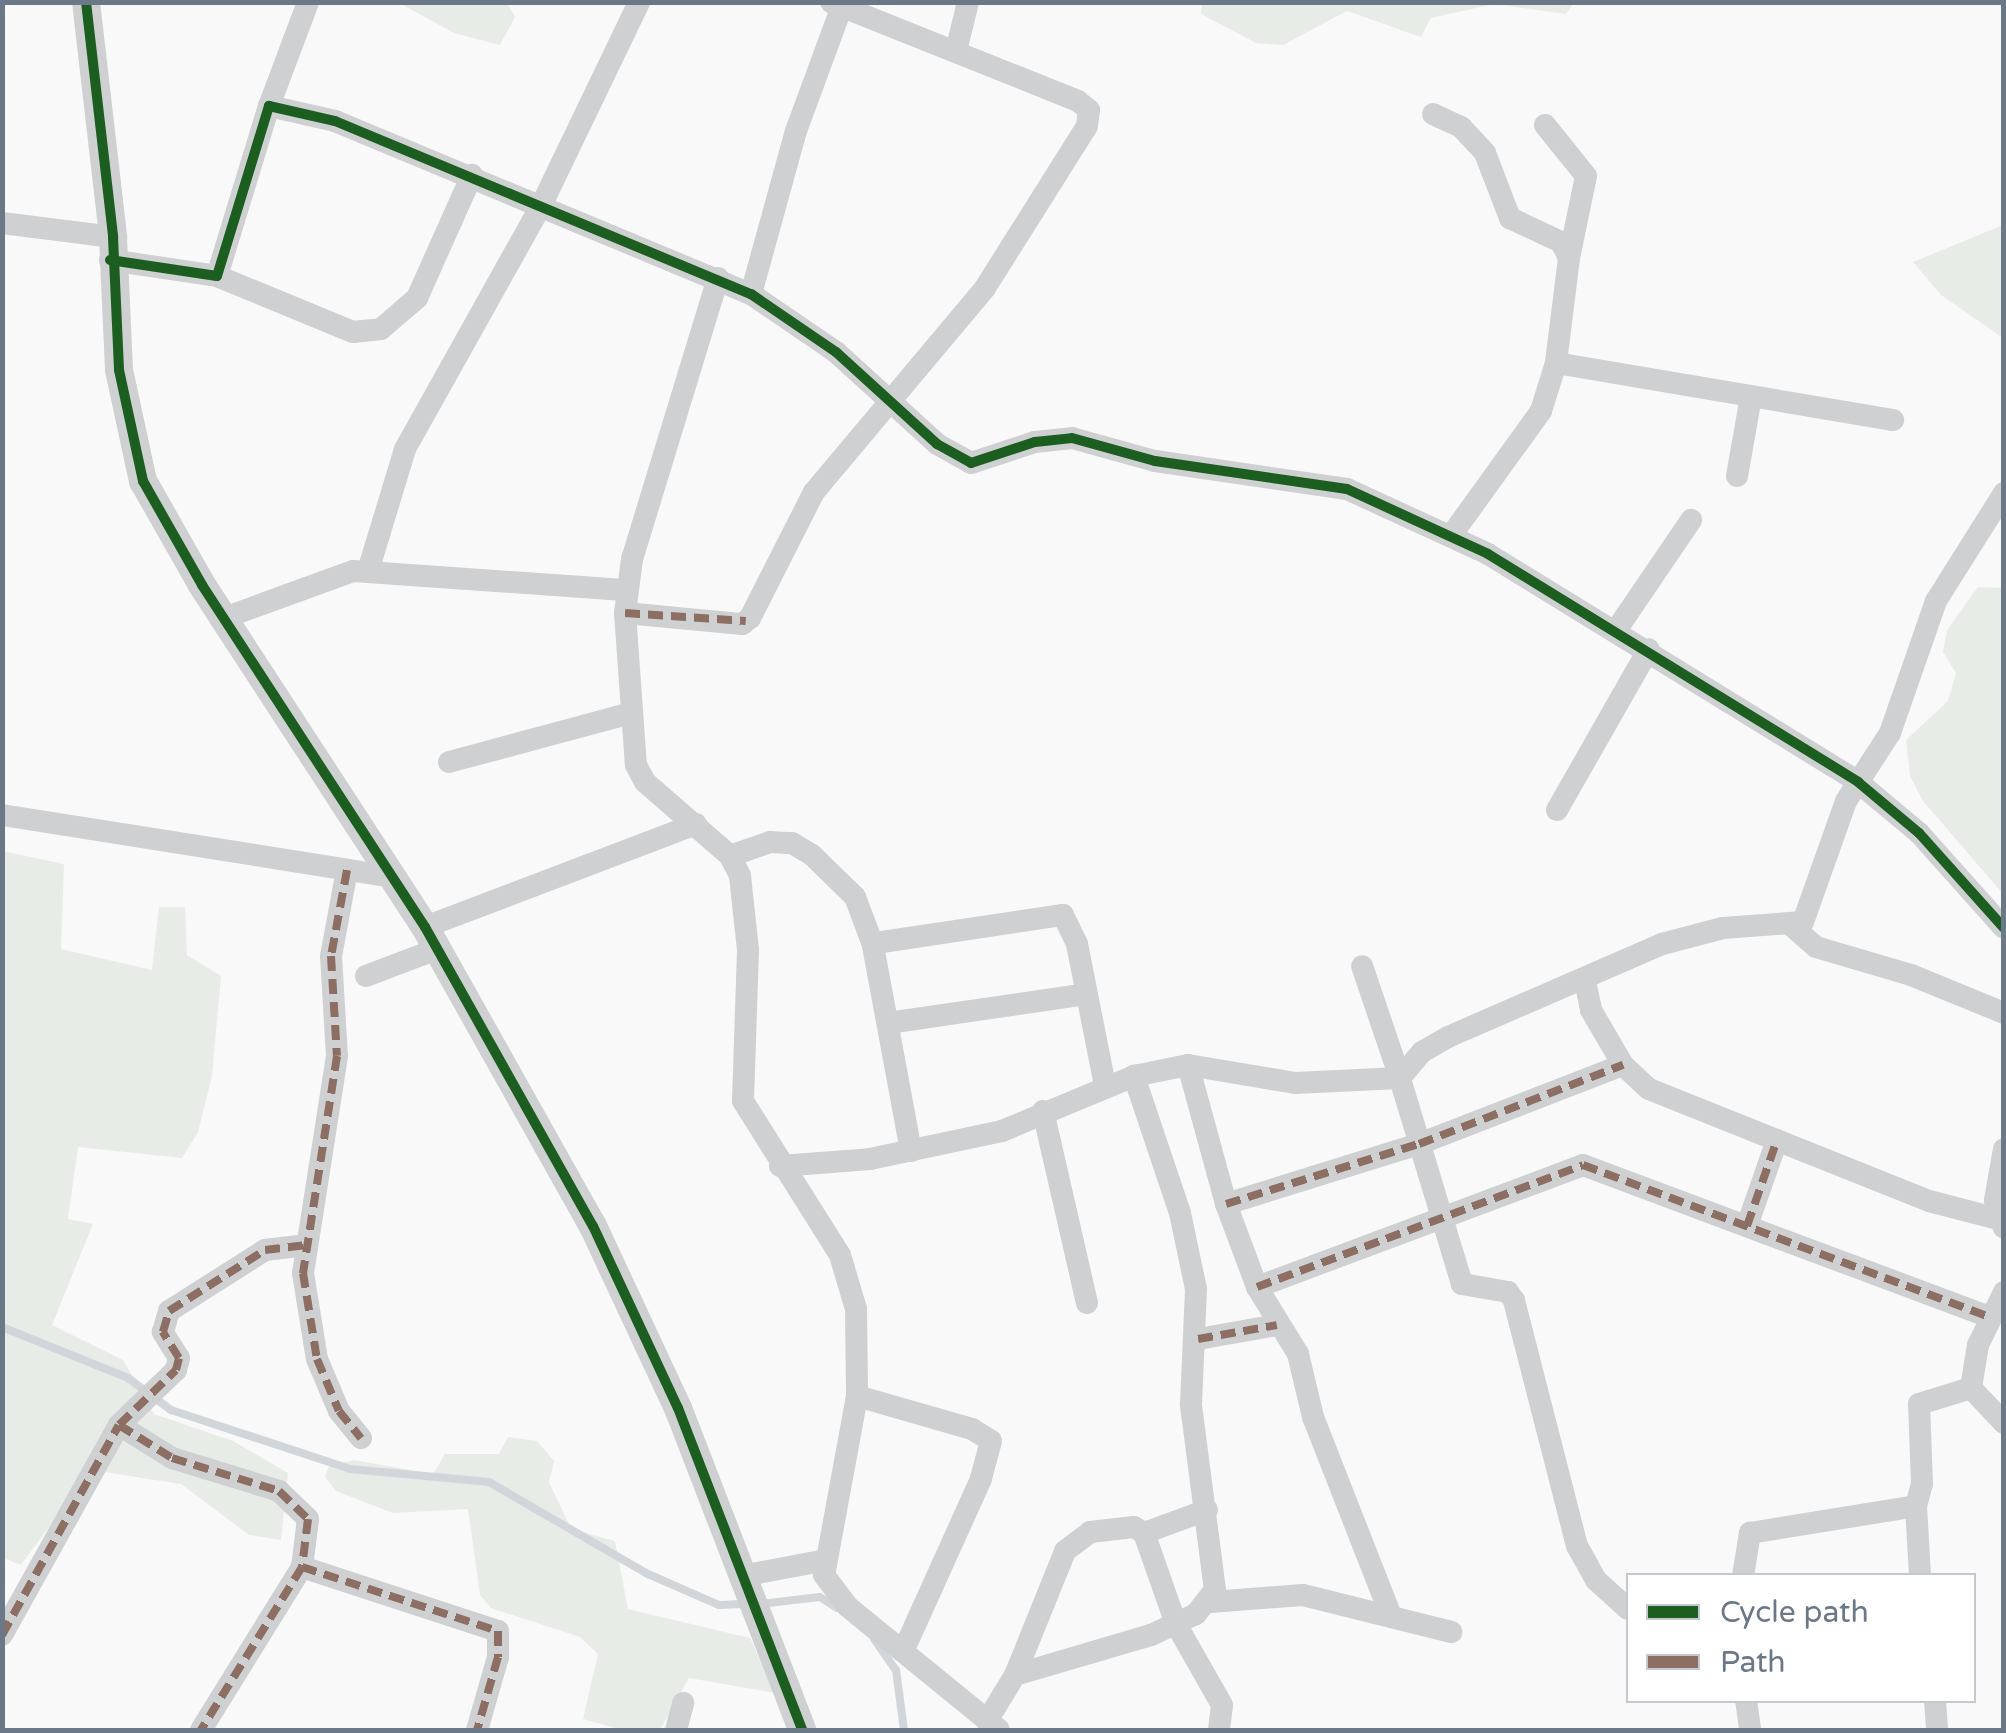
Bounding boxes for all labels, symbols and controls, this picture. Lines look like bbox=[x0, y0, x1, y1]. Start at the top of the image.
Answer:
legend bbox=[1626, 1573, 1976, 1703]
text: Cycle path bbox=[1720, 1594, 1869, 1631]
text: Path bbox=[1720, 1644, 1786, 1681]

